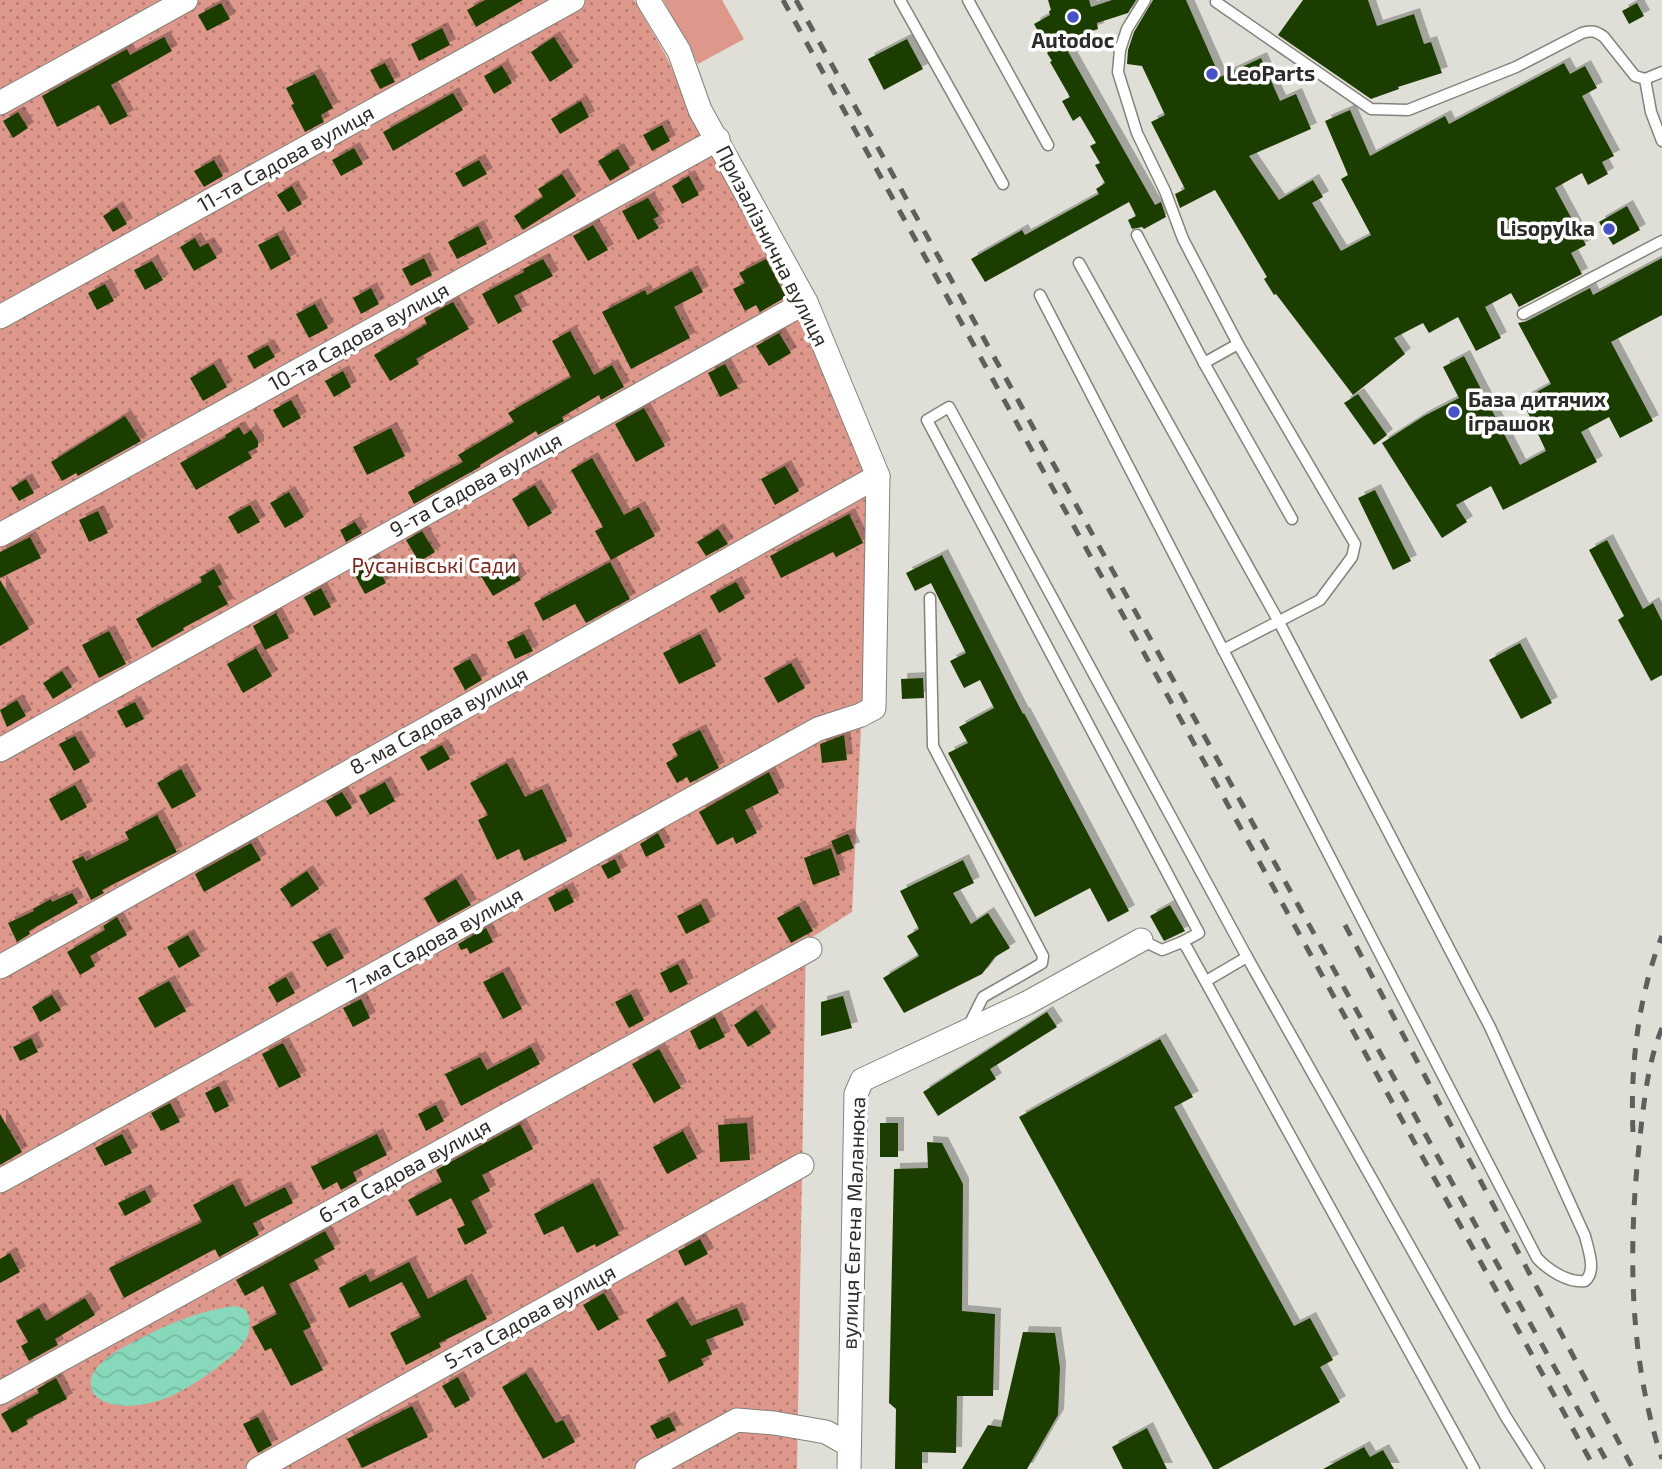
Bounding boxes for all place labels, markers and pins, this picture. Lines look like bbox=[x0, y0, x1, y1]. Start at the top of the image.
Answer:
marker: Autodoc bbox=[1065, 9, 1081, 25]
place label: Autodoc bbox=[1032, 27, 1115, 52]
place label: LeoParts bbox=[1226, 60, 1315, 85]
marker: LeoParts bbox=[1204, 66, 1220, 82]
place label: Lisopylka bbox=[1499, 215, 1595, 241]
marker: Lisopylka bbox=[1601, 221, 1617, 237]
place label: База дитячих іграшок bbox=[1468, 386, 1606, 435]
marker: База дитячих іграшок bbox=[1446, 404, 1462, 420]

